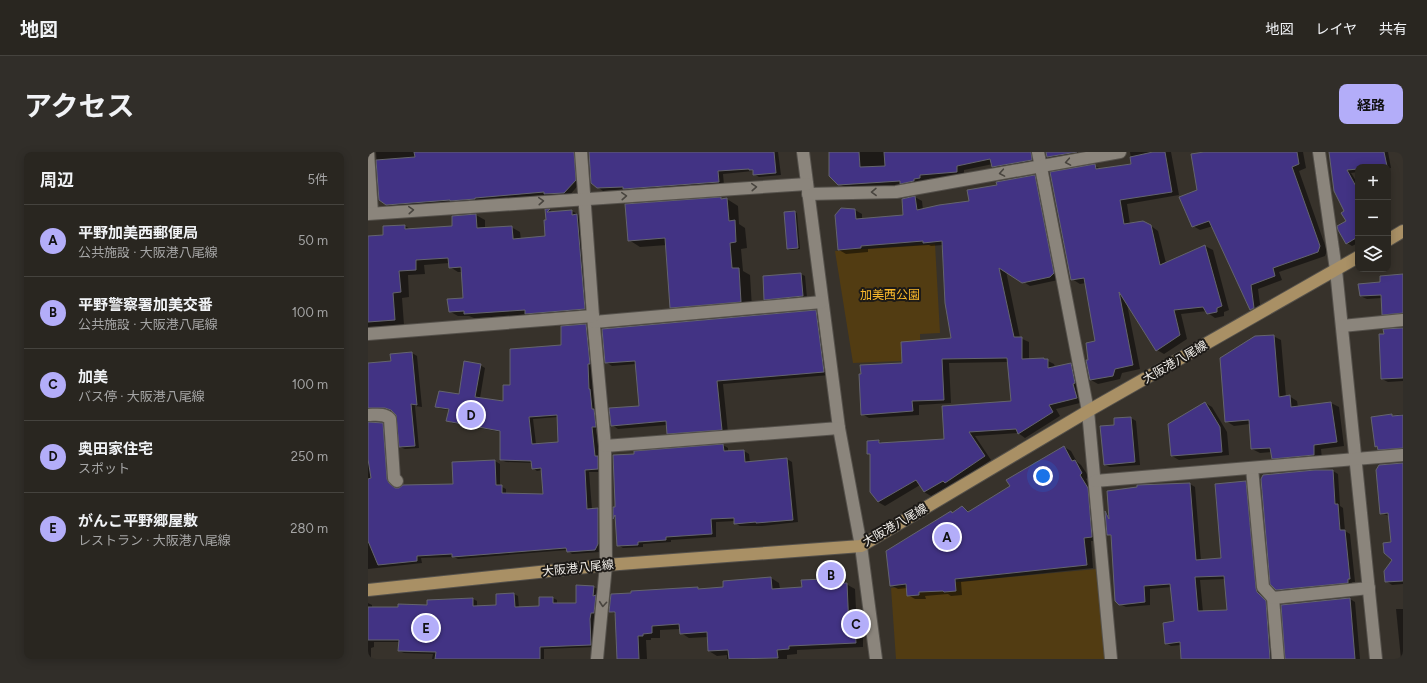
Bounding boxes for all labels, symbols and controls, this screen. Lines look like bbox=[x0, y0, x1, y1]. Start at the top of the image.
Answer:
text: 地図 bbox=[20, 18, 58, 41]
text: 地図 bbox=[1265, 21, 1293, 38]
text: レイヤ bbox=[1315, 21, 1357, 38]
text: 共有 bbox=[1379, 21, 1407, 38]
button: 経路 bbox=[1339, 84, 1403, 124]
text: アクセス bbox=[24, 89, 135, 123]
one-way arrow bbox=[1065, 157, 1071, 165]
map controls bbox=[1355, 164, 1391, 272]
button: + bbox=[1355, 164, 1391, 200]
one-way arrow bbox=[999, 169, 1005, 177]
text: 周辺 bbox=[40, 170, 74, 190]
text: 5件 bbox=[308, 172, 328, 187]
one-way arrow bbox=[751, 183, 757, 192]
one-way arrow bbox=[871, 188, 877, 196]
one-way arrow bbox=[621, 191, 627, 200]
one-way arrow bbox=[538, 197, 544, 206]
button: − bbox=[1355, 200, 1391, 236]
one-way arrow bbox=[408, 206, 414, 215]
text: 平野加美西郵便局 bbox=[78, 224, 198, 242]
text: A bbox=[48, 233, 58, 248]
text: 50 m bbox=[298, 233, 328, 248]
button: layers bbox=[1355, 236, 1391, 272]
text: 公共施設 · 大阪港八尾線 bbox=[78, 245, 218, 260]
park label: 加美西公園 bbox=[860, 288, 920, 302]
text: 平野警察署加美交番 bbox=[78, 296, 213, 314]
text: B bbox=[49, 305, 57, 320]
text: 100 m bbox=[292, 305, 328, 320]
text: 公共施設 · 大阪港八尾線 bbox=[78, 317, 218, 332]
street label: 大阪港八尾線 bbox=[1140, 338, 1210, 386]
text: 加美 bbox=[78, 368, 108, 386]
text: C bbox=[48, 377, 58, 392]
text: 100 m bbox=[292, 377, 328, 392]
text: バス停 · 大阪港八尾線 bbox=[78, 389, 205, 404]
pin: D bbox=[458, 400, 484, 430]
text: 奥田家住宅 bbox=[78, 440, 153, 458]
text: D bbox=[48, 449, 58, 464]
text: 250 m bbox=[291, 449, 328, 464]
text: スポット bbox=[78, 461, 130, 476]
your location bbox=[1033, 466, 1053, 486]
street label: 大阪港八尾線 bbox=[860, 501, 930, 549]
text: がんこ平野郷屋敷 bbox=[78, 512, 198, 530]
text: E bbox=[49, 521, 57, 536]
text: 280 m bbox=[290, 521, 328, 536]
pin: A bbox=[934, 522, 960, 552]
text: レストラン · 大阪港八尾線 bbox=[78, 533, 231, 548]
street label: 大阪港八尾線 bbox=[541, 557, 615, 579]
pin: B bbox=[818, 560, 844, 590]
one-way arrow bbox=[598, 601, 607, 607]
pin: C bbox=[843, 609, 869, 639]
pin: E bbox=[413, 613, 439, 643]

